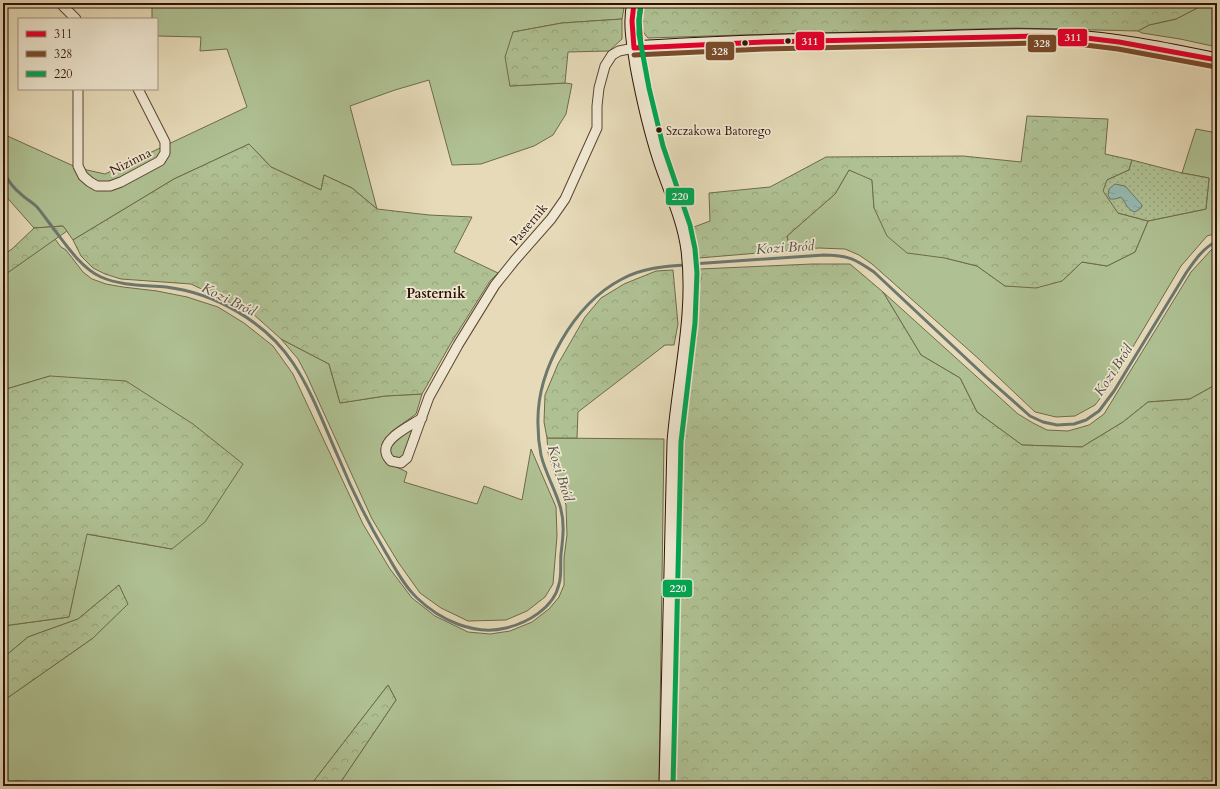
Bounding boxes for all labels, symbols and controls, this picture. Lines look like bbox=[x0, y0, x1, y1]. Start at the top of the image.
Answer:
legend bbox=[18, 18, 158, 90]
text: 311 bbox=[54, 26, 72, 42]
line badge: 311 bbox=[1057, 28, 1088, 47]
text: 311 bbox=[1065, 30, 1081, 45]
line badge: 311 bbox=[795, 31, 825, 51]
text: 311 bbox=[802, 34, 818, 49]
line badge: 328 bbox=[1027, 34, 1057, 53]
unlabelled marker bbox=[783, 36, 793, 46]
text: 328 bbox=[1034, 36, 1050, 51]
unlabelled marker bbox=[740, 38, 750, 48]
line badge: 328 bbox=[705, 41, 735, 61]
text: 328 bbox=[712, 44, 728, 59]
text: 328 bbox=[54, 46, 72, 62]
text: 220 bbox=[54, 66, 72, 82]
place label: Szczakowa Batorego bbox=[666, 123, 772, 139]
marker: Szczakowa Batorego bbox=[654, 125, 664, 135]
street label: Nizinna bbox=[106, 144, 155, 180]
line badge: 220 bbox=[665, 187, 695, 206]
text: 220 bbox=[672, 189, 689, 204]
street label: Pasternik bbox=[506, 200, 552, 250]
water label: Kozi Bród bbox=[755, 236, 816, 259]
water label: Kozi Bród bbox=[198, 278, 260, 321]
district label: Pasternik bbox=[406, 284, 466, 303]
water label: Kozi Bród bbox=[1090, 340, 1138, 400]
water label: Kozi Bród bbox=[543, 443, 578, 505]
line badge: 220 bbox=[662, 579, 693, 598]
text: 220 bbox=[670, 581, 687, 596]

